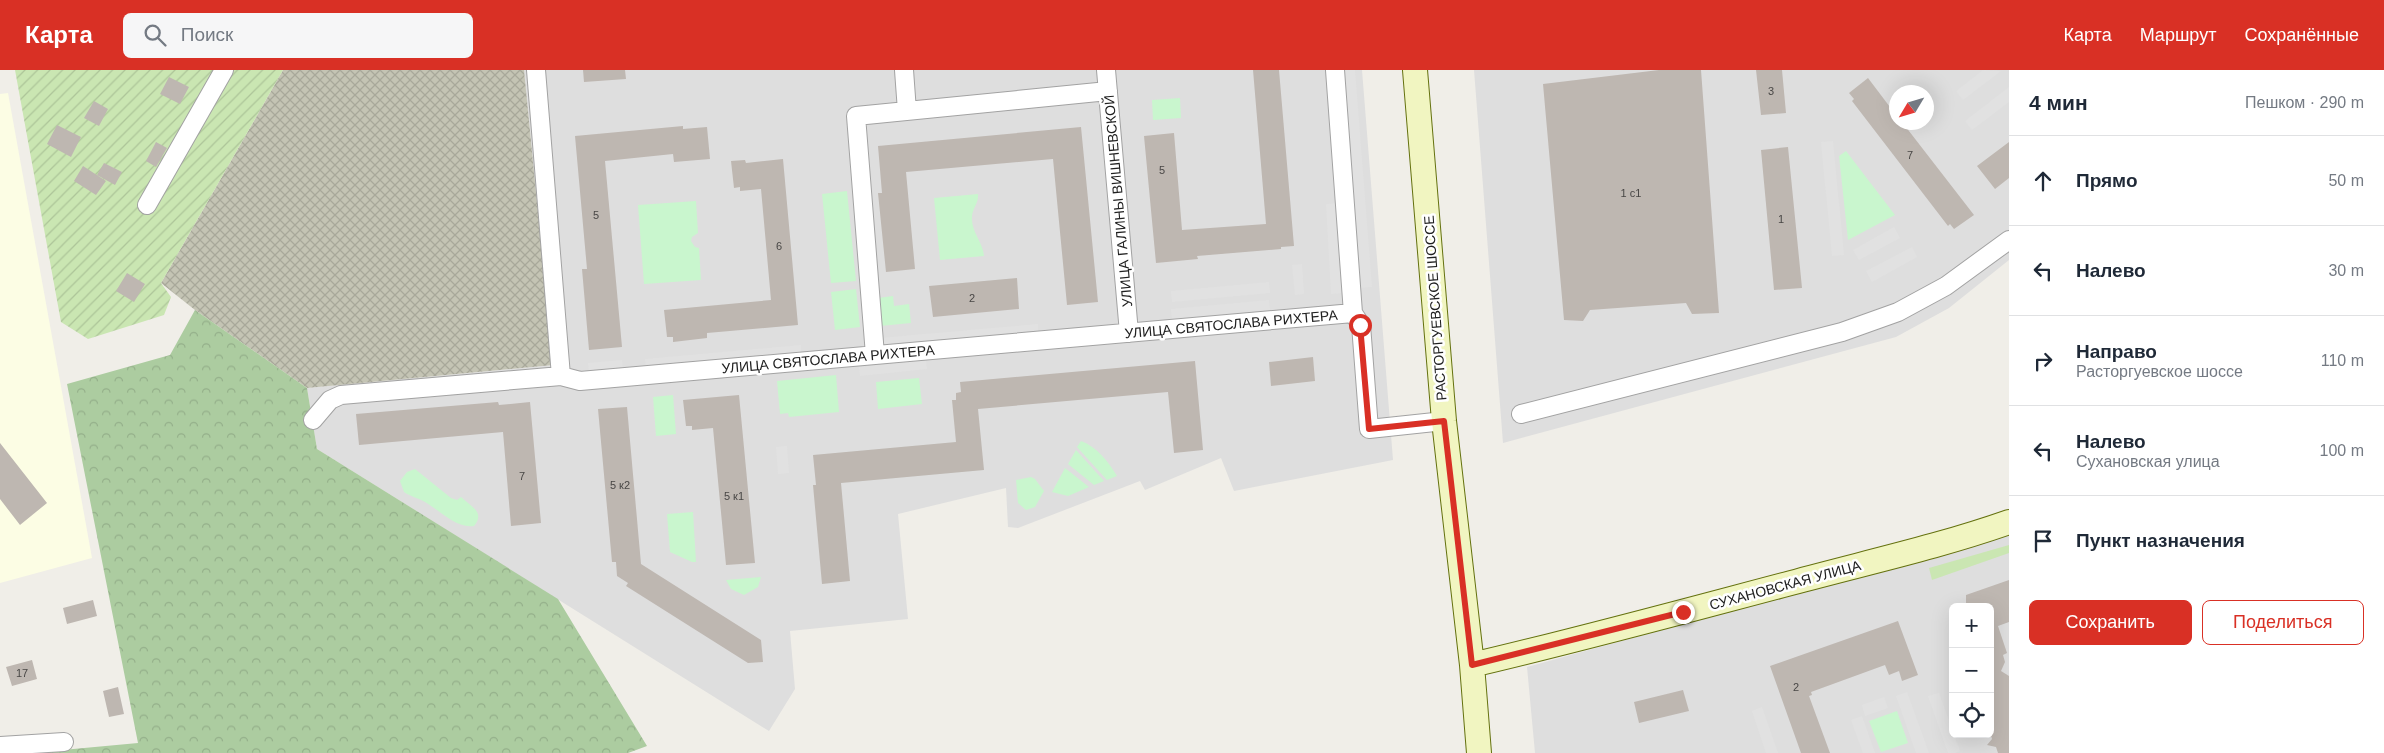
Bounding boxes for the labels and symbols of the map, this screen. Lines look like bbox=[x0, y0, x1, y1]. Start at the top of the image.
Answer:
house number: 3 bbox=[1768, 85, 1774, 97]
north arrow bbox=[1889, 85, 1934, 130]
street label: УЛИЦА ГАЛИНЫ ВИШНЕВСКОЙ bbox=[1100, 94, 1135, 308]
house number: 7 bbox=[1907, 149, 1913, 161]
house number: 5 bbox=[1159, 164, 1165, 176]
house number: 1 с1 bbox=[1621, 187, 1641, 199]
house number: 5 bbox=[593, 209, 599, 221]
house number: 1 bbox=[1778, 213, 1784, 225]
street label: РАСТОРГУЕВСКОЕ ШОССЕ bbox=[1421, 215, 1449, 401]
house number: 6 bbox=[776, 240, 782, 252]
house number: 2 bbox=[969, 292, 975, 304]
street label: УЛИЦА СВЯТОСЛАВА РИХТЕРА bbox=[1124, 307, 1339, 341]
route start bbox=[1349, 314, 1372, 337]
street label: УЛИЦА СВЯТОСЛАВА РИХТЕРА bbox=[721, 342, 936, 376]
house number: 7 bbox=[519, 470, 525, 482]
house number: 5 к2 bbox=[610, 479, 630, 491]
house number: 5 к1 bbox=[724, 490, 744, 502]
street label: СУХАНОВСКАЯ УЛИЦА bbox=[1708, 557, 1863, 613]
route end bbox=[1672, 601, 1695, 624]
house number: 17 bbox=[16, 667, 28, 679]
house number: 2 bbox=[1793, 681, 1799, 693]

